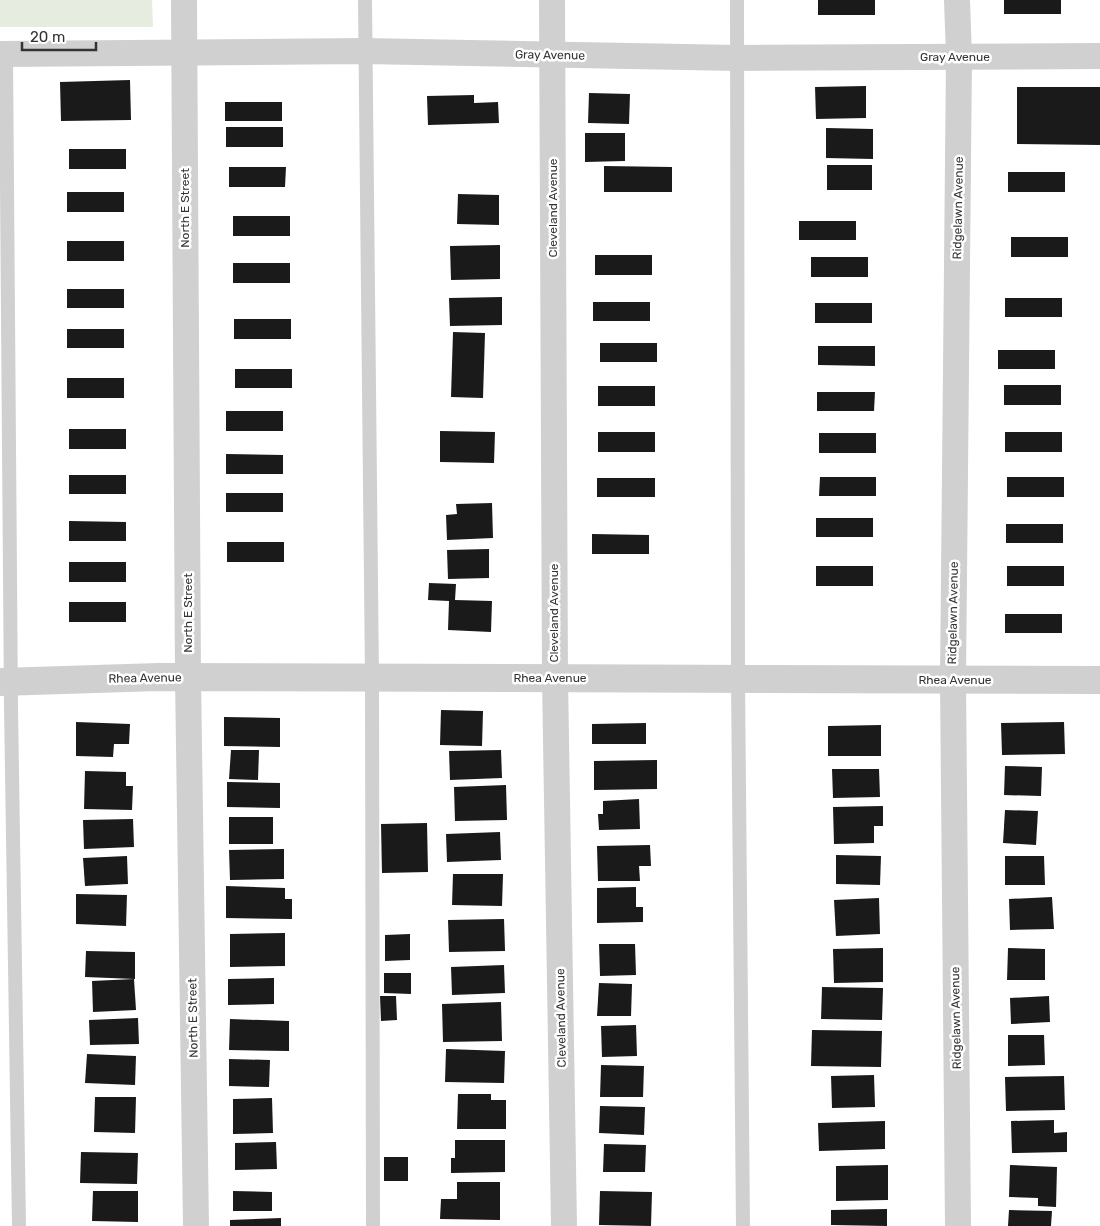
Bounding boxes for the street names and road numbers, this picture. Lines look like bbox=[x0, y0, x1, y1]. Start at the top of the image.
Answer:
street label: Gray Avenue bbox=[515, 47, 585, 63]
street label: Gray Avenue bbox=[920, 50, 990, 64]
street label: Ridgelawn Avenue bbox=[950, 156, 966, 260]
street label: Cleveland Avenue bbox=[546, 158, 560, 258]
street label: North E Street bbox=[178, 168, 192, 248]
street label: Ridgelawn Avenue bbox=[945, 561, 961, 665]
street label: Cleveland Avenue bbox=[547, 563, 561, 663]
street label: North E Street bbox=[181, 573, 195, 653]
street label: Rhea Avenue bbox=[108, 670, 182, 686]
street label: Rhea Avenue bbox=[513, 671, 587, 685]
street label: Rhea Avenue bbox=[918, 673, 992, 687]
street label: Ridgelawn Avenue bbox=[948, 966, 964, 1070]
street label: Cleveland Avenue bbox=[553, 968, 569, 1068]
street label: North E Street bbox=[185, 978, 201, 1058]

